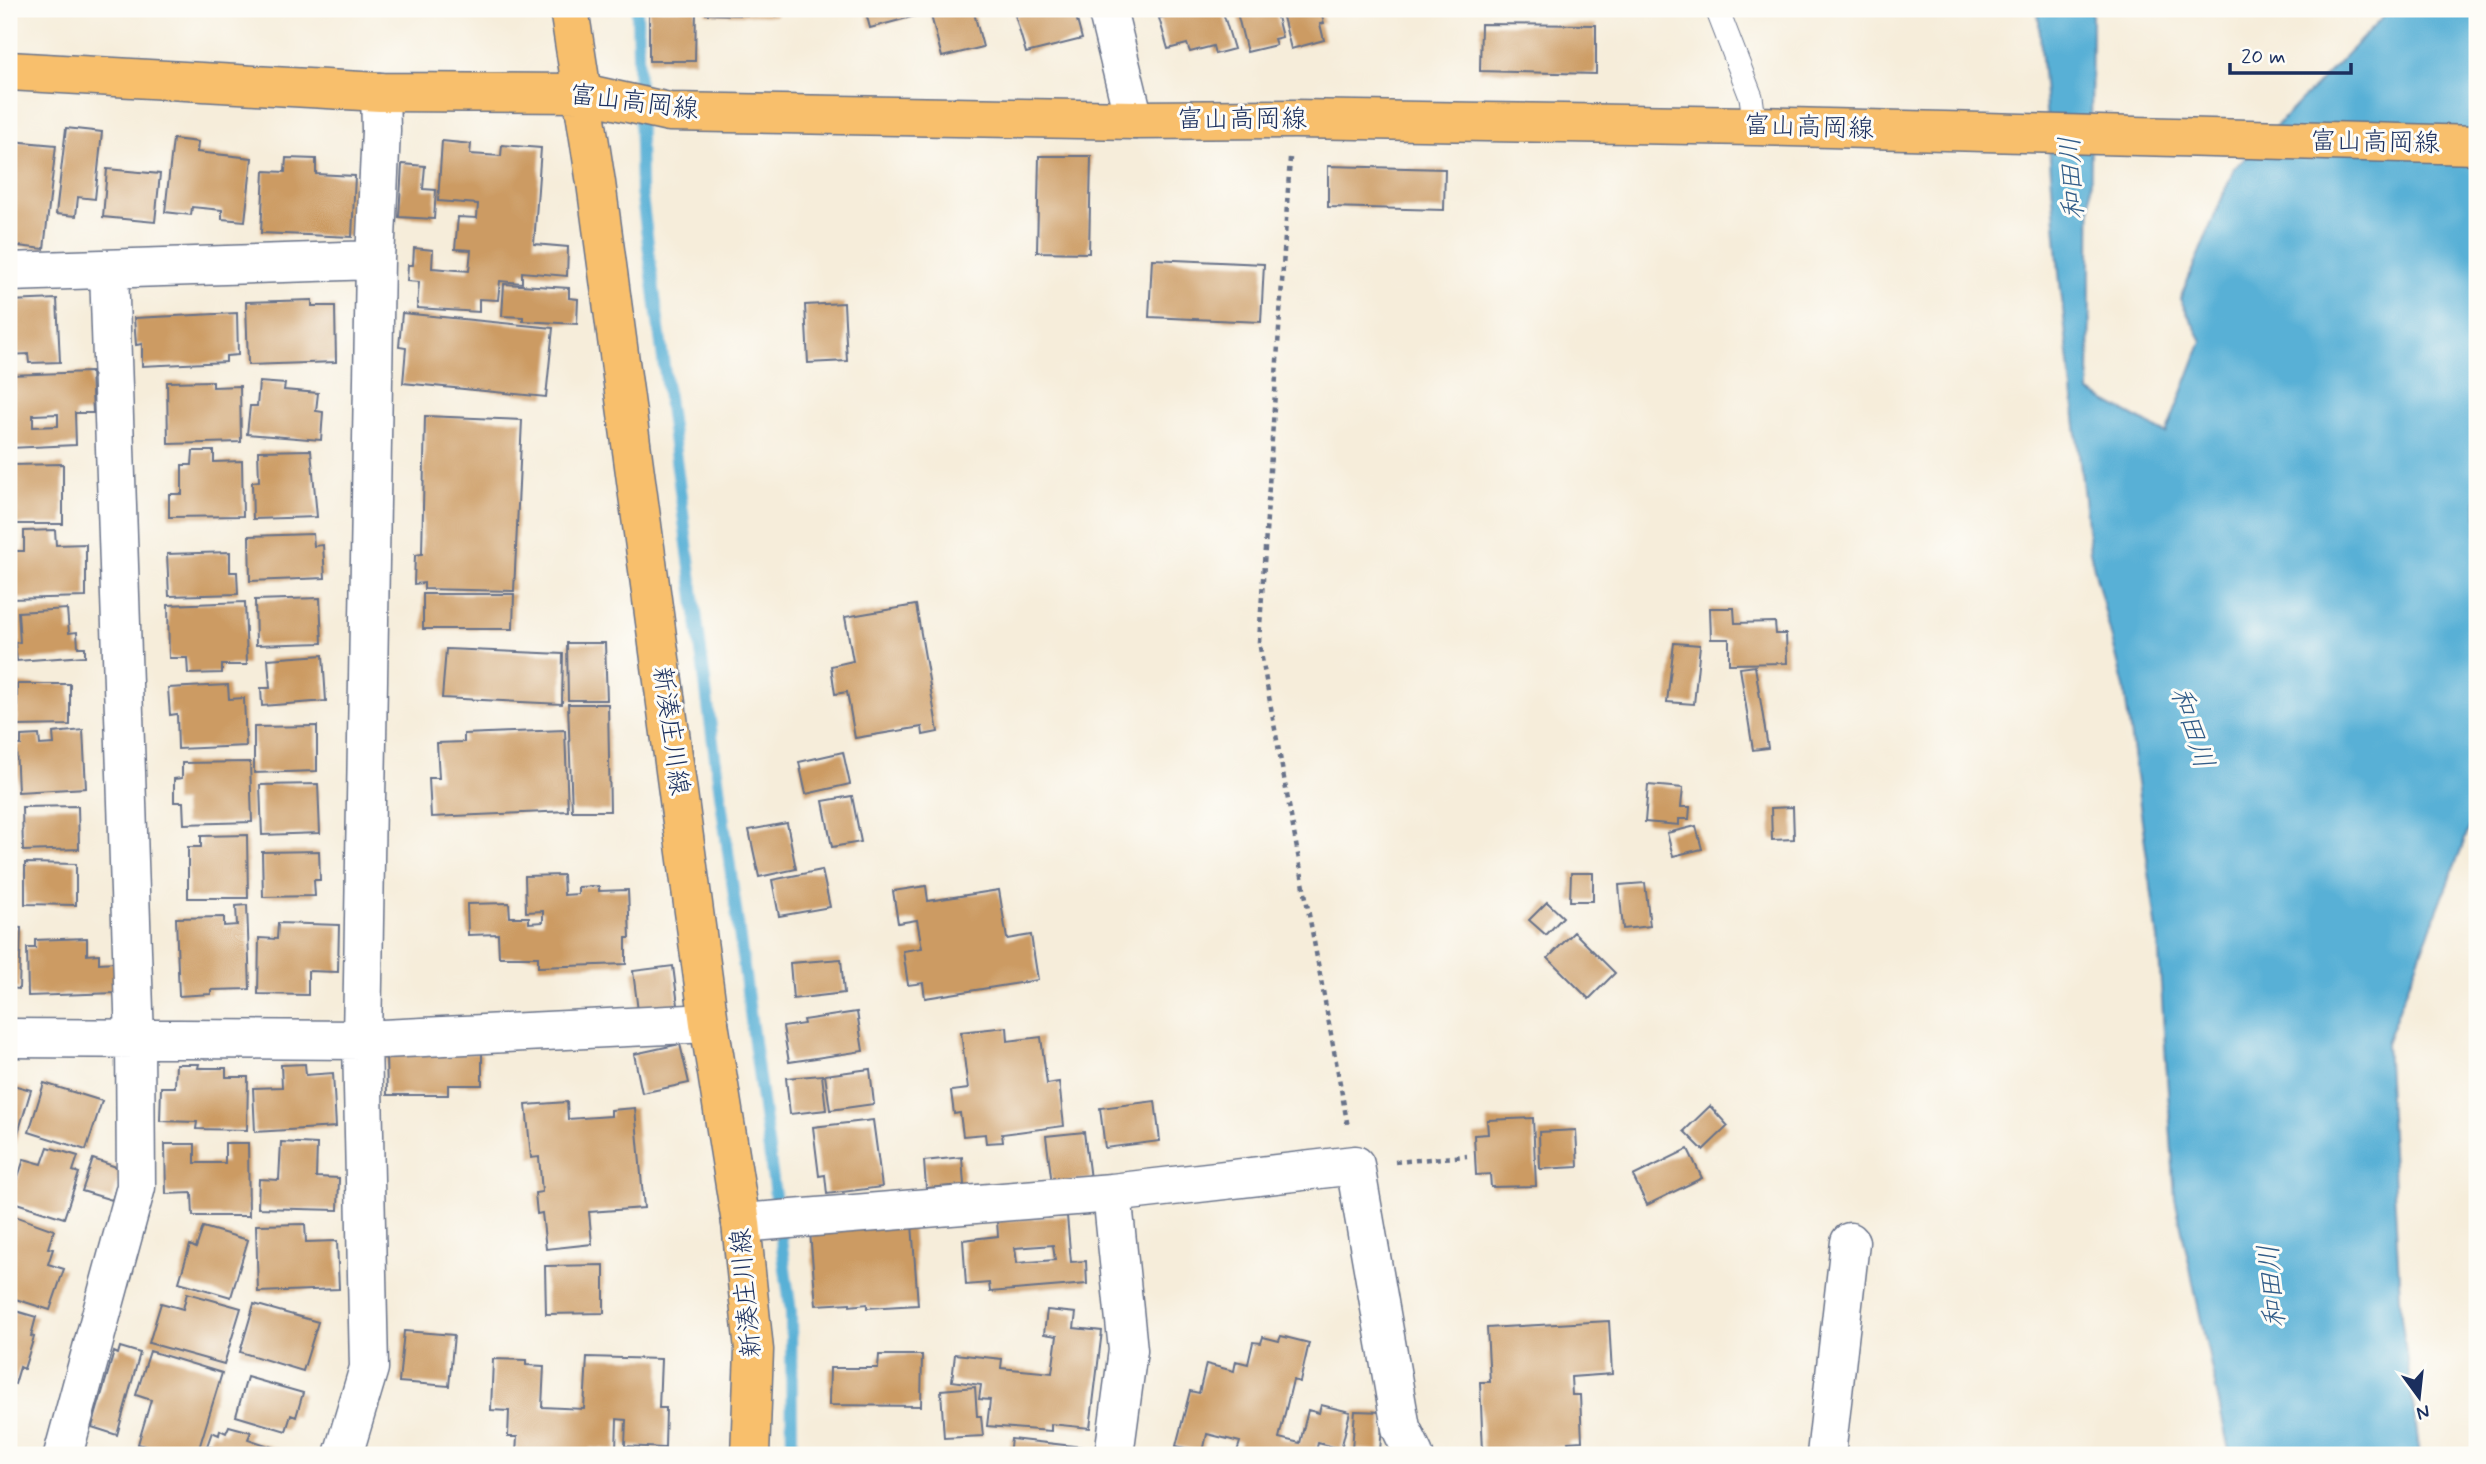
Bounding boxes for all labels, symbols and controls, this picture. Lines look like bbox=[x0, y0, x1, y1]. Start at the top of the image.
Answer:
scale bar bbox=[2230, 32, 2351, 76]
text: 20 m bbox=[2241, 43, 2286, 71]
street label: 富山高岡線 bbox=[567, 78, 701, 128]
street label: 富山高岡線 bbox=[1177, 103, 1307, 137]
street label: 富山高岡線 bbox=[1743, 109, 1875, 147]
street label: 富山高岡線 bbox=[2310, 125, 2440, 161]
water label: 和田川 bbox=[2052, 135, 2094, 221]
street label: 新湊庄川線 bbox=[644, 664, 696, 798]
water label: 和田川 bbox=[2160, 682, 2222, 774]
street label: 新湊庄川線 bbox=[724, 1227, 770, 1359]
water label: 和田川 bbox=[2251, 1243, 2295, 1329]
north arrow bbox=[2384, 1362, 2454, 1432]
text: N bbox=[2414, 1398, 2432, 1426]

